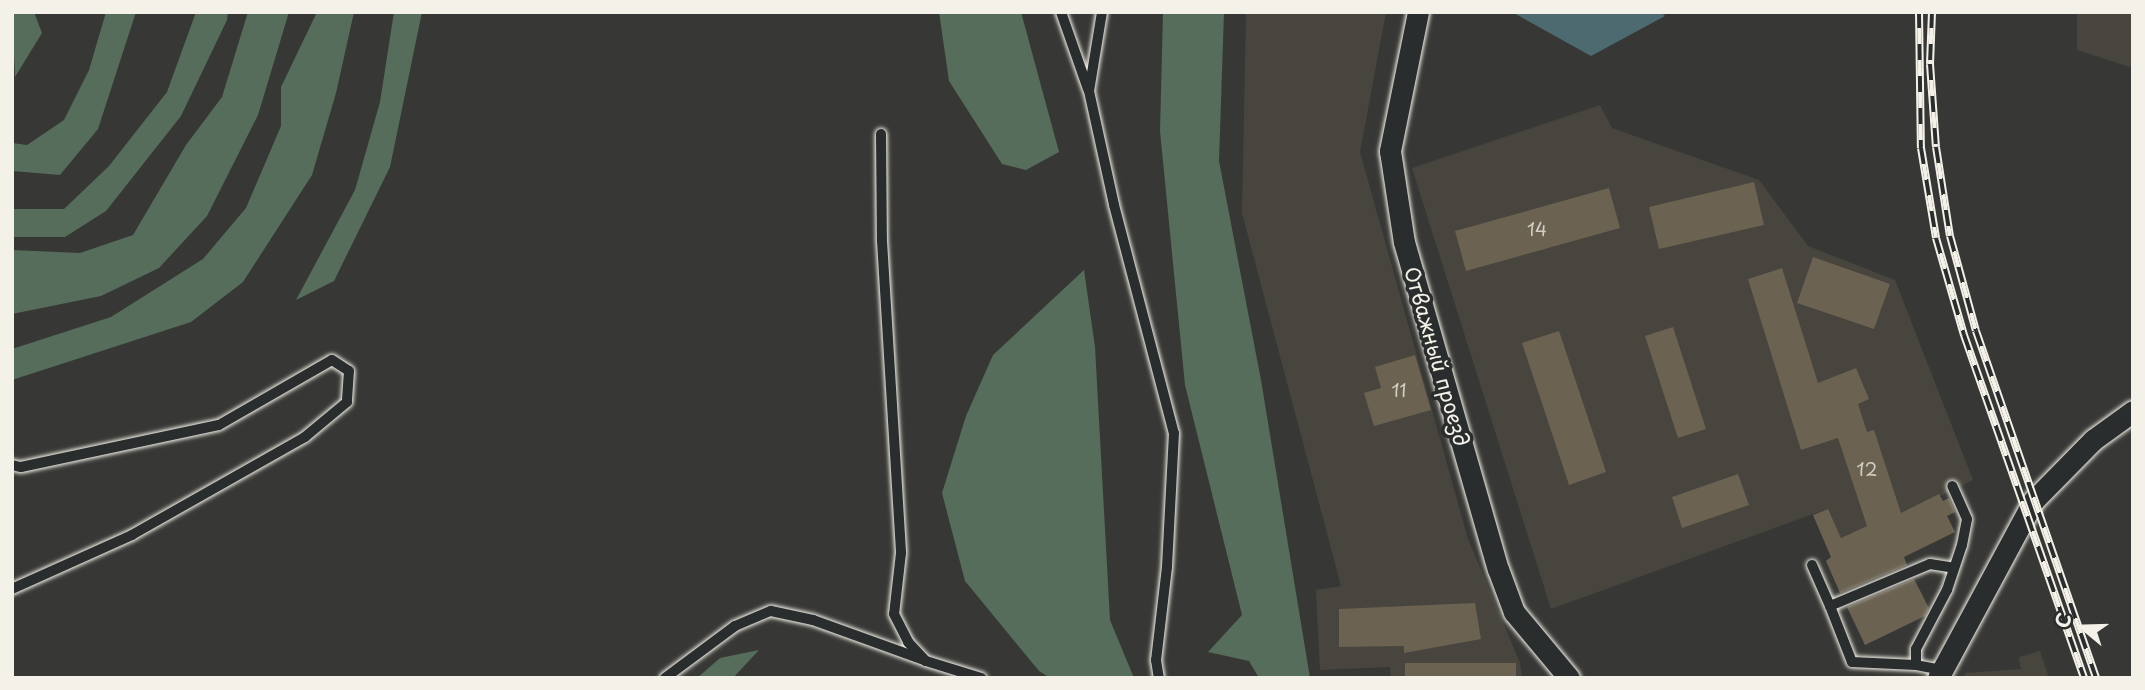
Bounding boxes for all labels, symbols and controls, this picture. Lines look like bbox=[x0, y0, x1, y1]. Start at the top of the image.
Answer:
house number: 14 bbox=[1527, 218, 1547, 240]
street label: Отважный проезд bbox=[1400, 263, 1476, 449]
house number: 11 bbox=[1391, 379, 1407, 401]
house number: 12 bbox=[1857, 458, 1877, 480]
north arrow bbox=[2047, 592, 2117, 662]
text: С bbox=[2047, 609, 2078, 631]

